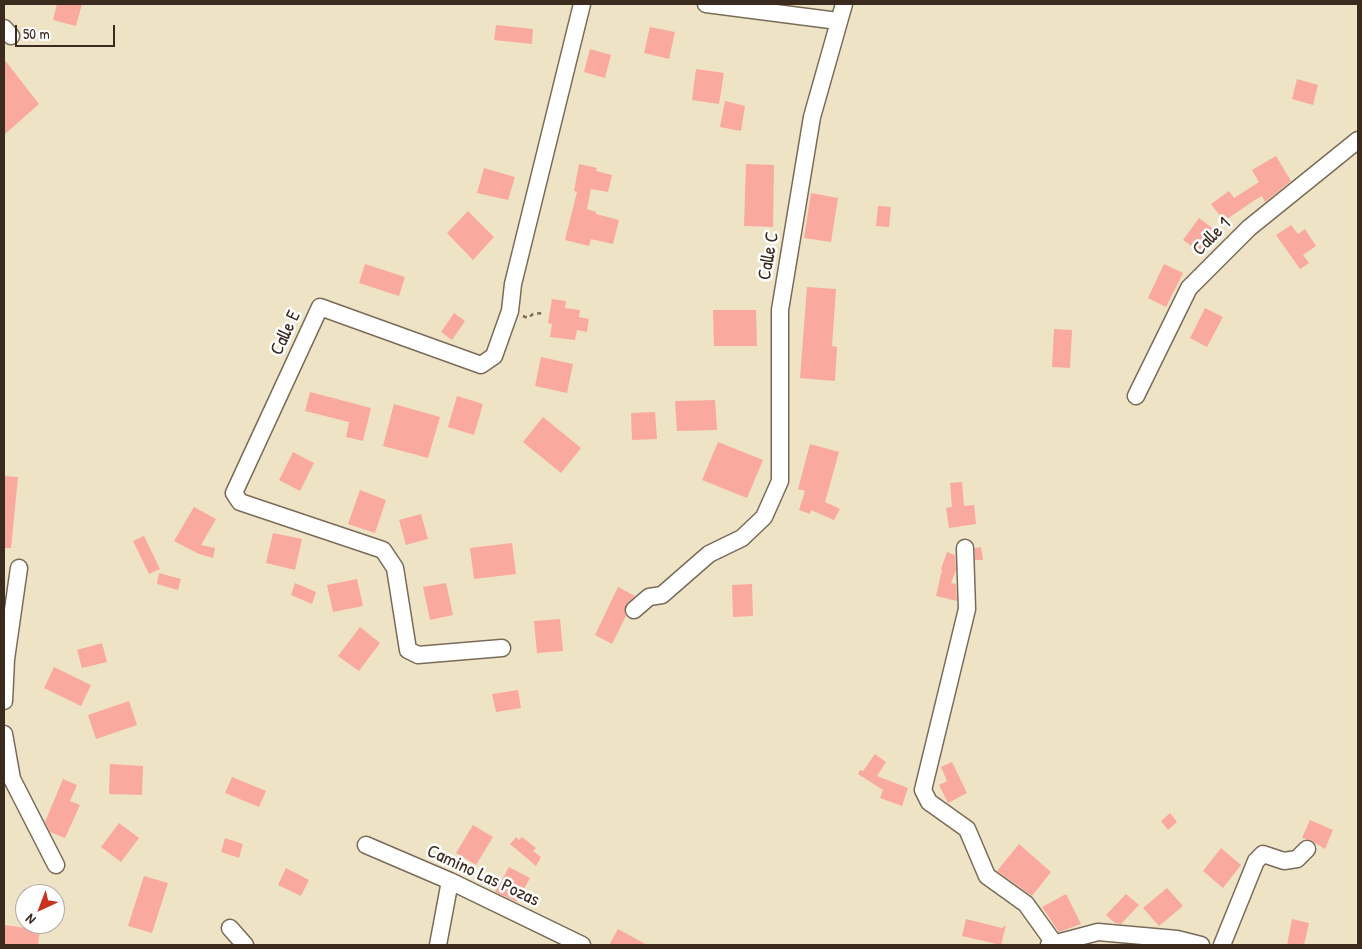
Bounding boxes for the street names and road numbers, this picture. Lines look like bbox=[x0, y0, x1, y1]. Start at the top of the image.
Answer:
street label: Calle 1 bbox=[1188, 213, 1236, 261]
street label: Calle C bbox=[754, 230, 784, 282]
street label: Calle E bbox=[266, 307, 306, 359]
street label: Camino Las Pozas bbox=[423, 840, 543, 912]

